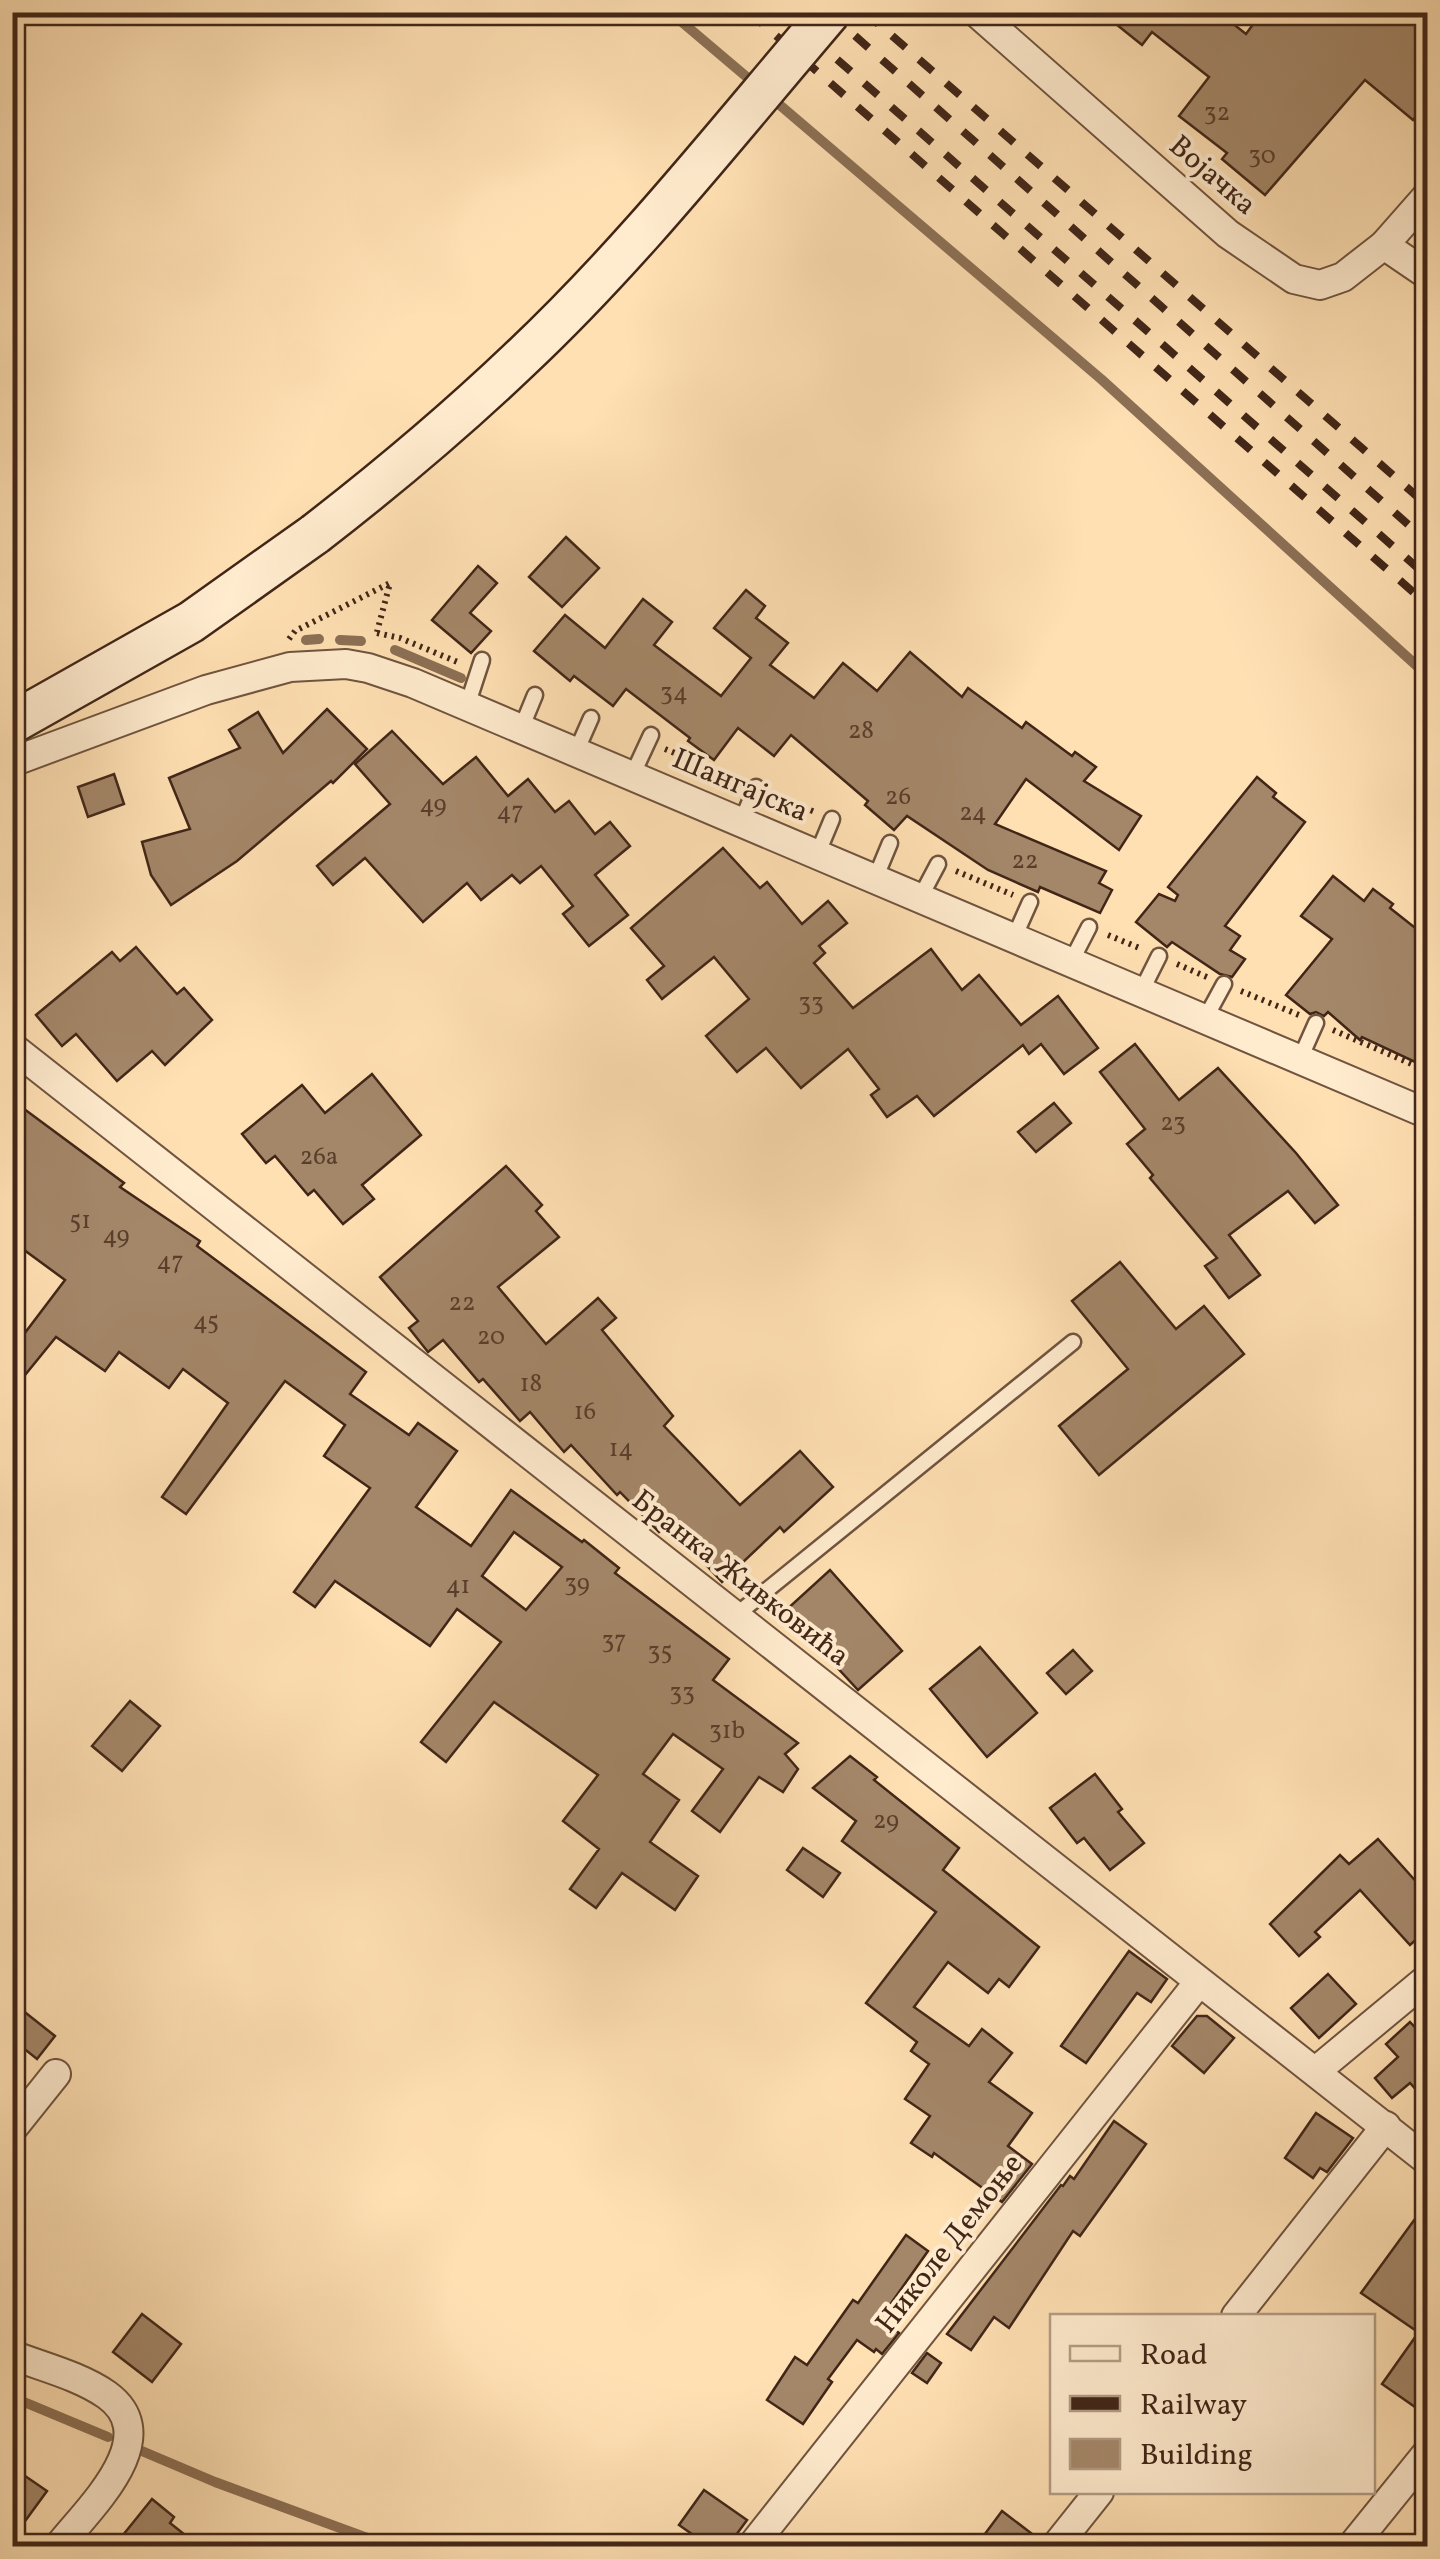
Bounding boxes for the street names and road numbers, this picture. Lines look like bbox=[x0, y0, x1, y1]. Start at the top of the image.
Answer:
street label: Војачка bbox=[1159, 126, 1265, 226]
street label: Шангајска bbox=[665, 738, 815, 834]
street label: Бранка Живковића bbox=[622, 1480, 858, 1678]
street label: Николе Демоње bbox=[866, 2145, 1034, 2343]

